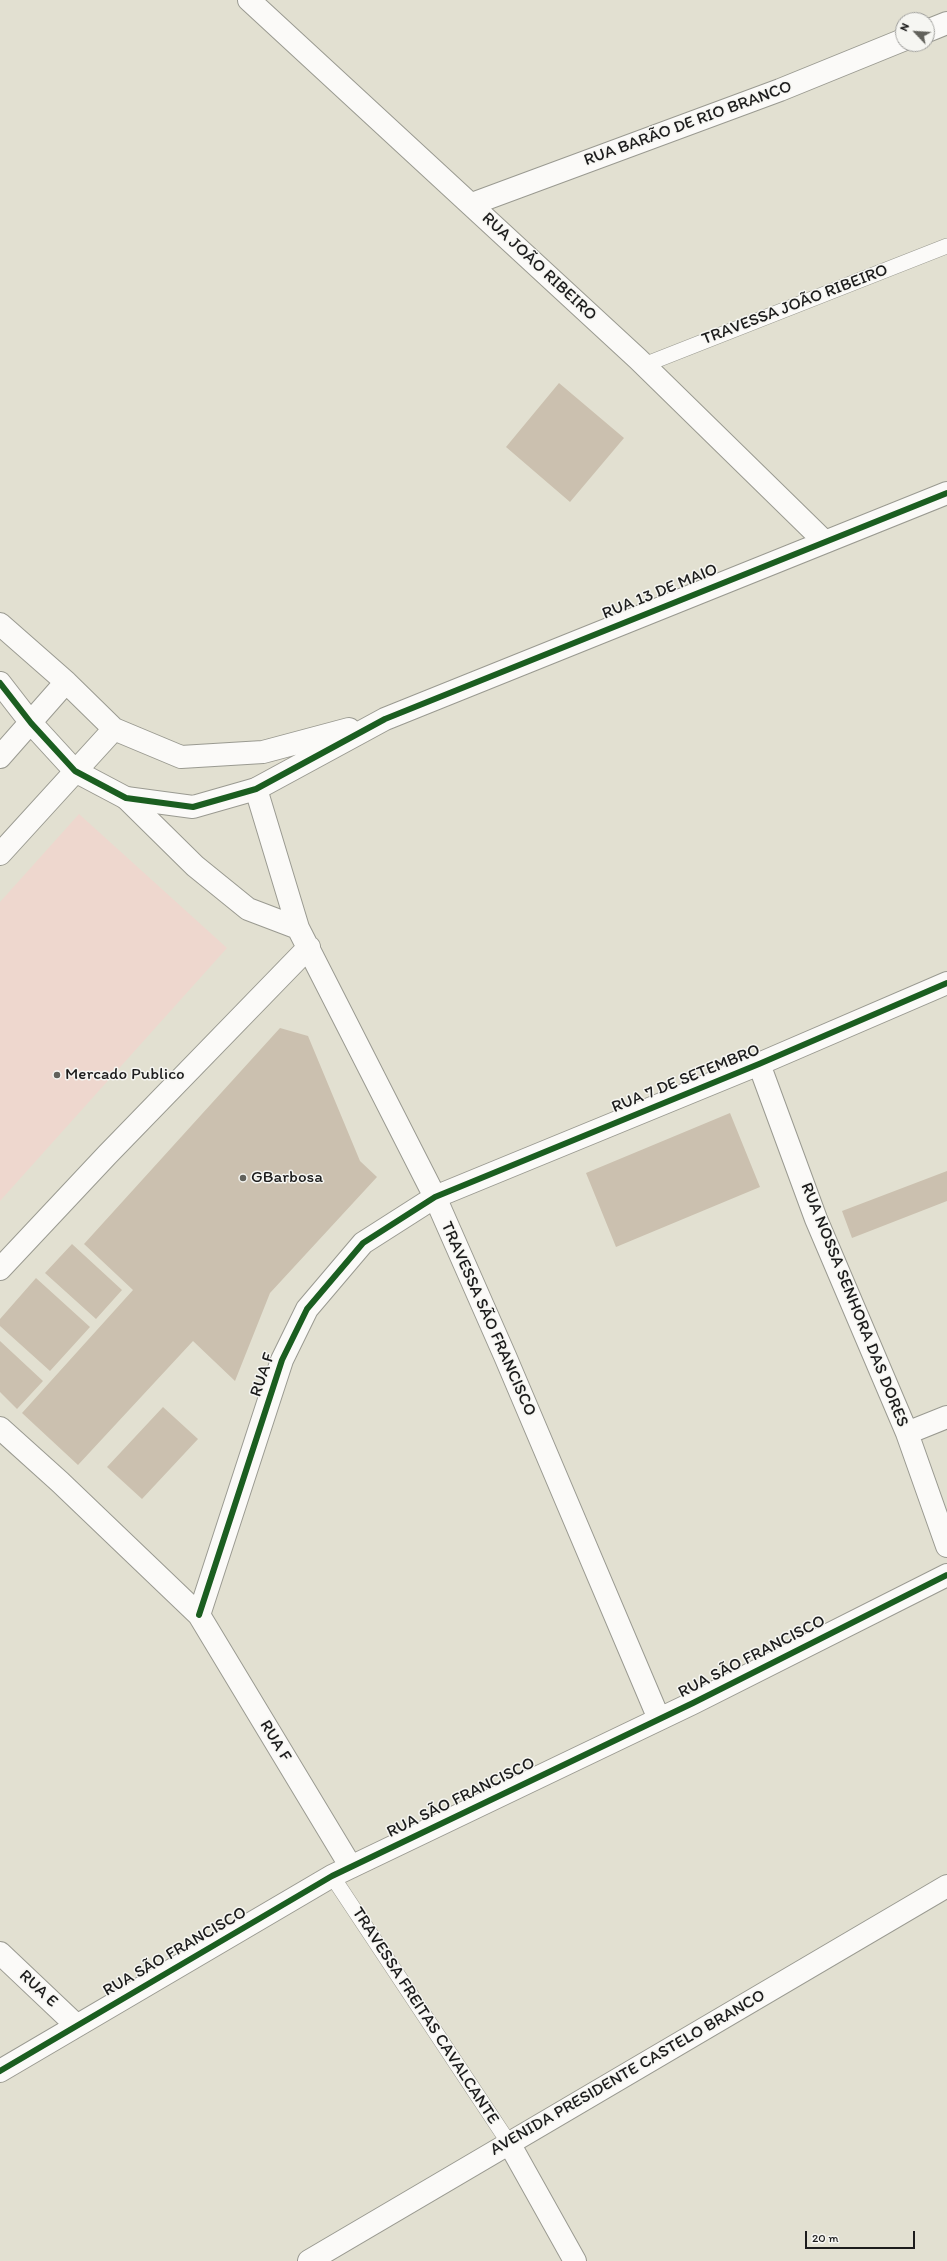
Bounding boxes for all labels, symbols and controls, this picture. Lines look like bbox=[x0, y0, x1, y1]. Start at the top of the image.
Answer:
north arrow bbox=[895, 12, 935, 52]
text: N bbox=[897, 21, 912, 33]
street label: RUA BARÃO DE RIO BRANCO bbox=[581, 77, 795, 171]
street label: RUA JOÃO RIBEIRO bbox=[477, 208, 601, 326]
street label: TRAVESSA JOÃO RIBEIRO bbox=[699, 260, 891, 350]
street label: RUA 13 DE MAIO bbox=[599, 560, 721, 624]
street label: RUA 7 DE SETEMBRO bbox=[609, 1040, 763, 1118]
place label: Mercado Publico bbox=[65, 1065, 185, 1085]
marker: Mercado Publico bbox=[52, 1070, 62, 1080]
place label: GBarbosa bbox=[251, 1168, 323, 1188]
marker: GBarbosa bbox=[238, 1173, 248, 1183]
street label: RUA NOSSA SENHORA DAS DORES bbox=[796, 1180, 912, 1430]
street label: TRAVESSA SÃO FRANCISCO bbox=[436, 1219, 540, 1419]
street label: RUA F bbox=[246, 1350, 280, 1400]
street label: RUA SÃO FRANCISCO bbox=[675, 1611, 829, 1703]
street label: RUA F bbox=[255, 1716, 295, 1766]
street label: RUA SÃO FRANCISCO bbox=[384, 1753, 538, 1843]
street label: RUA SÃO FRANCISCO bbox=[100, 1903, 250, 2001]
street label: TRAVESSA FREITAS CAVALCANTE bbox=[347, 1904, 503, 2128]
street label: RUA E bbox=[14, 1966, 62, 2012]
street label: AVENIDA PRESIDENTE CASTELO BRANCO bbox=[487, 1986, 769, 2160]
scale bar bbox=[807, 2223, 917, 2249]
text: 20 m bbox=[812, 2231, 839, 2245]

